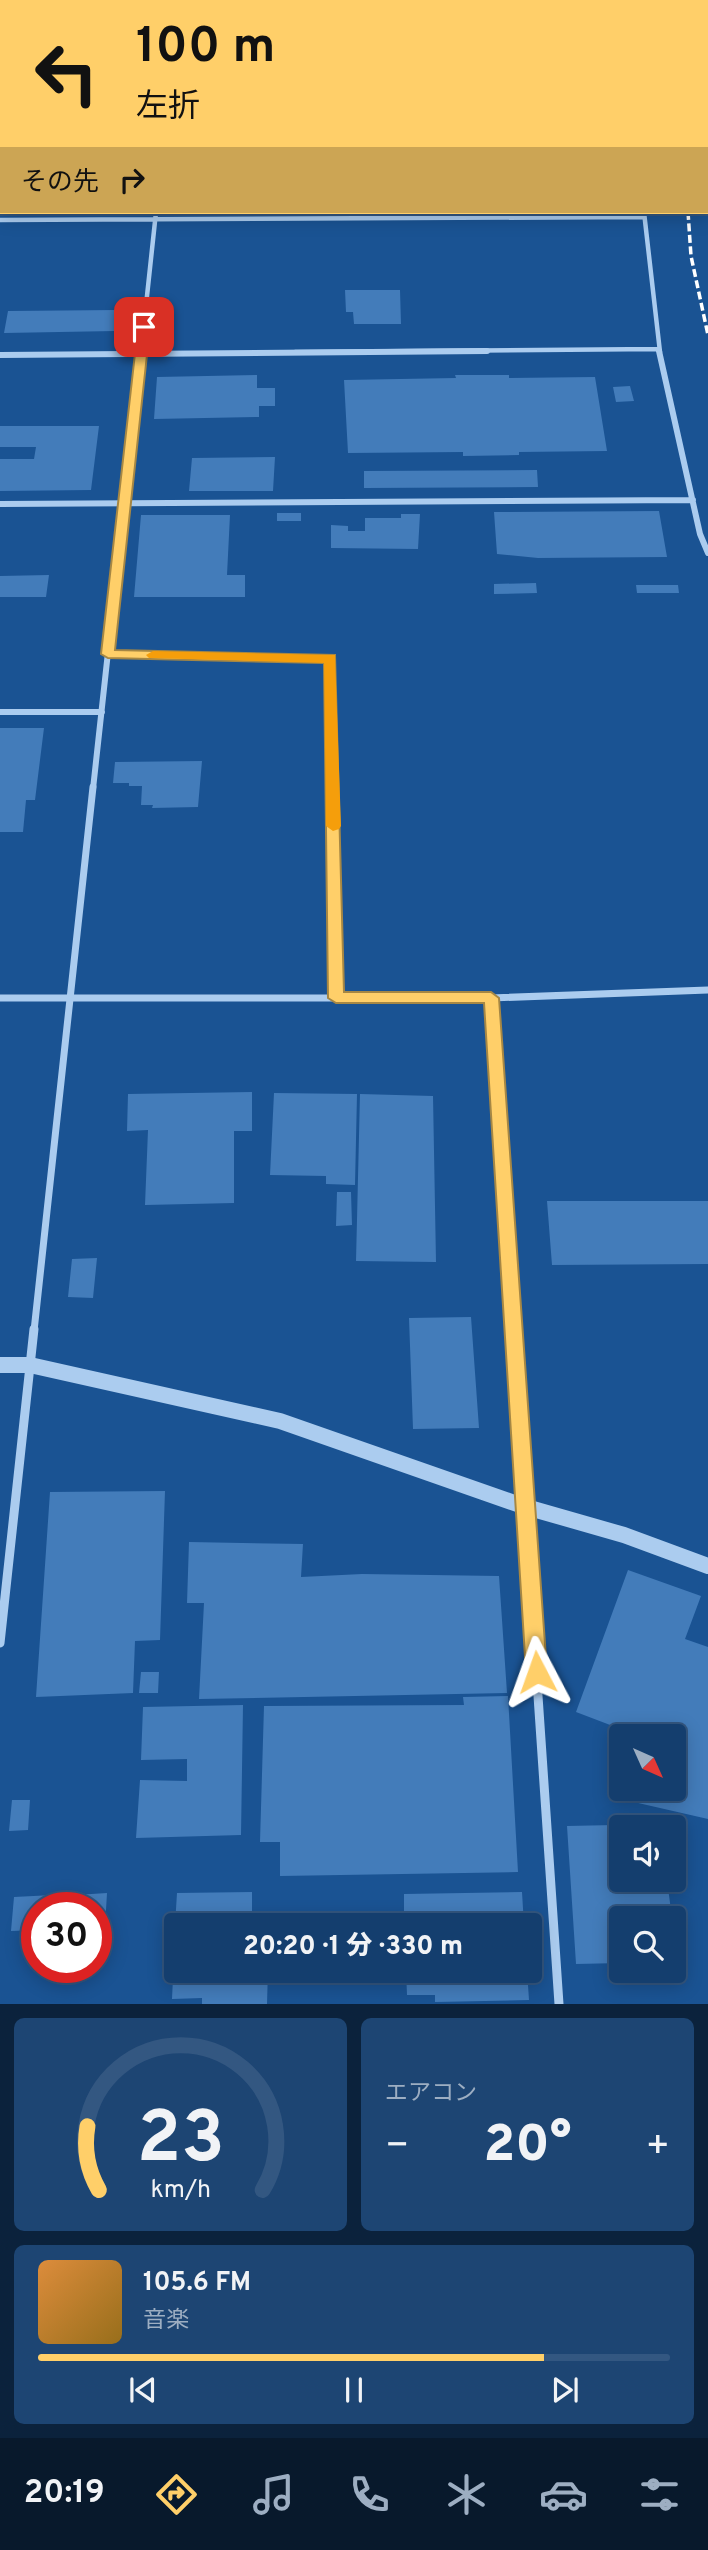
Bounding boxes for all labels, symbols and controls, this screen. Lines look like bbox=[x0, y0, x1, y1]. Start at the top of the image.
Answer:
text: 100 m bbox=[136, 18, 275, 80]
icon: left bbox=[21, 28, 112, 119]
text: 左折 bbox=[136, 88, 200, 128]
icon: right bbox=[113, 161, 151, 199]
text: その先 bbox=[21, 167, 99, 200]
pin bbox=[114, 297, 174, 357]
icon: arrive bbox=[125, 308, 163, 346]
position arrow bbox=[500, 1635, 574, 1709]
north arrow bbox=[609, 1724, 686, 1801]
map controls bbox=[609, 1724, 686, 1983]
button: sound bbox=[609, 1815, 686, 1892]
speed limit sign: 30 bbox=[21, 1892, 112, 1983]
button: search bbox=[609, 1906, 686, 1983]
text: 20:20 · 1 分 · 330 m bbox=[243, 1931, 463, 1964]
text: エアコン bbox=[385, 2080, 477, 2109]
text: 23 bbox=[136, 2097, 225, 2189]
text: 20° bbox=[483, 2114, 572, 2180]
text: − bbox=[385, 2123, 410, 2172]
text: + bbox=[645, 2123, 670, 2172]
text: km/h bbox=[150, 2175, 211, 2207]
text: 105.6 FM bbox=[143, 2267, 251, 2300]
text: 音楽 bbox=[143, 2307, 189, 2336]
icon: previous bbox=[124, 2371, 162, 2409]
icon: pause bbox=[335, 2371, 373, 2409]
icon: next bbox=[546, 2371, 584, 2409]
icon: directions bbox=[152, 2470, 201, 2519]
icon: music bbox=[249, 2470, 298, 2519]
icon: phone bbox=[345, 2470, 394, 2519]
icon: climate bbox=[442, 2470, 491, 2519]
icon: car bbox=[539, 2470, 588, 2519]
icon: filters bbox=[635, 2470, 684, 2519]
text: 20:19 bbox=[24, 2474, 105, 2514]

